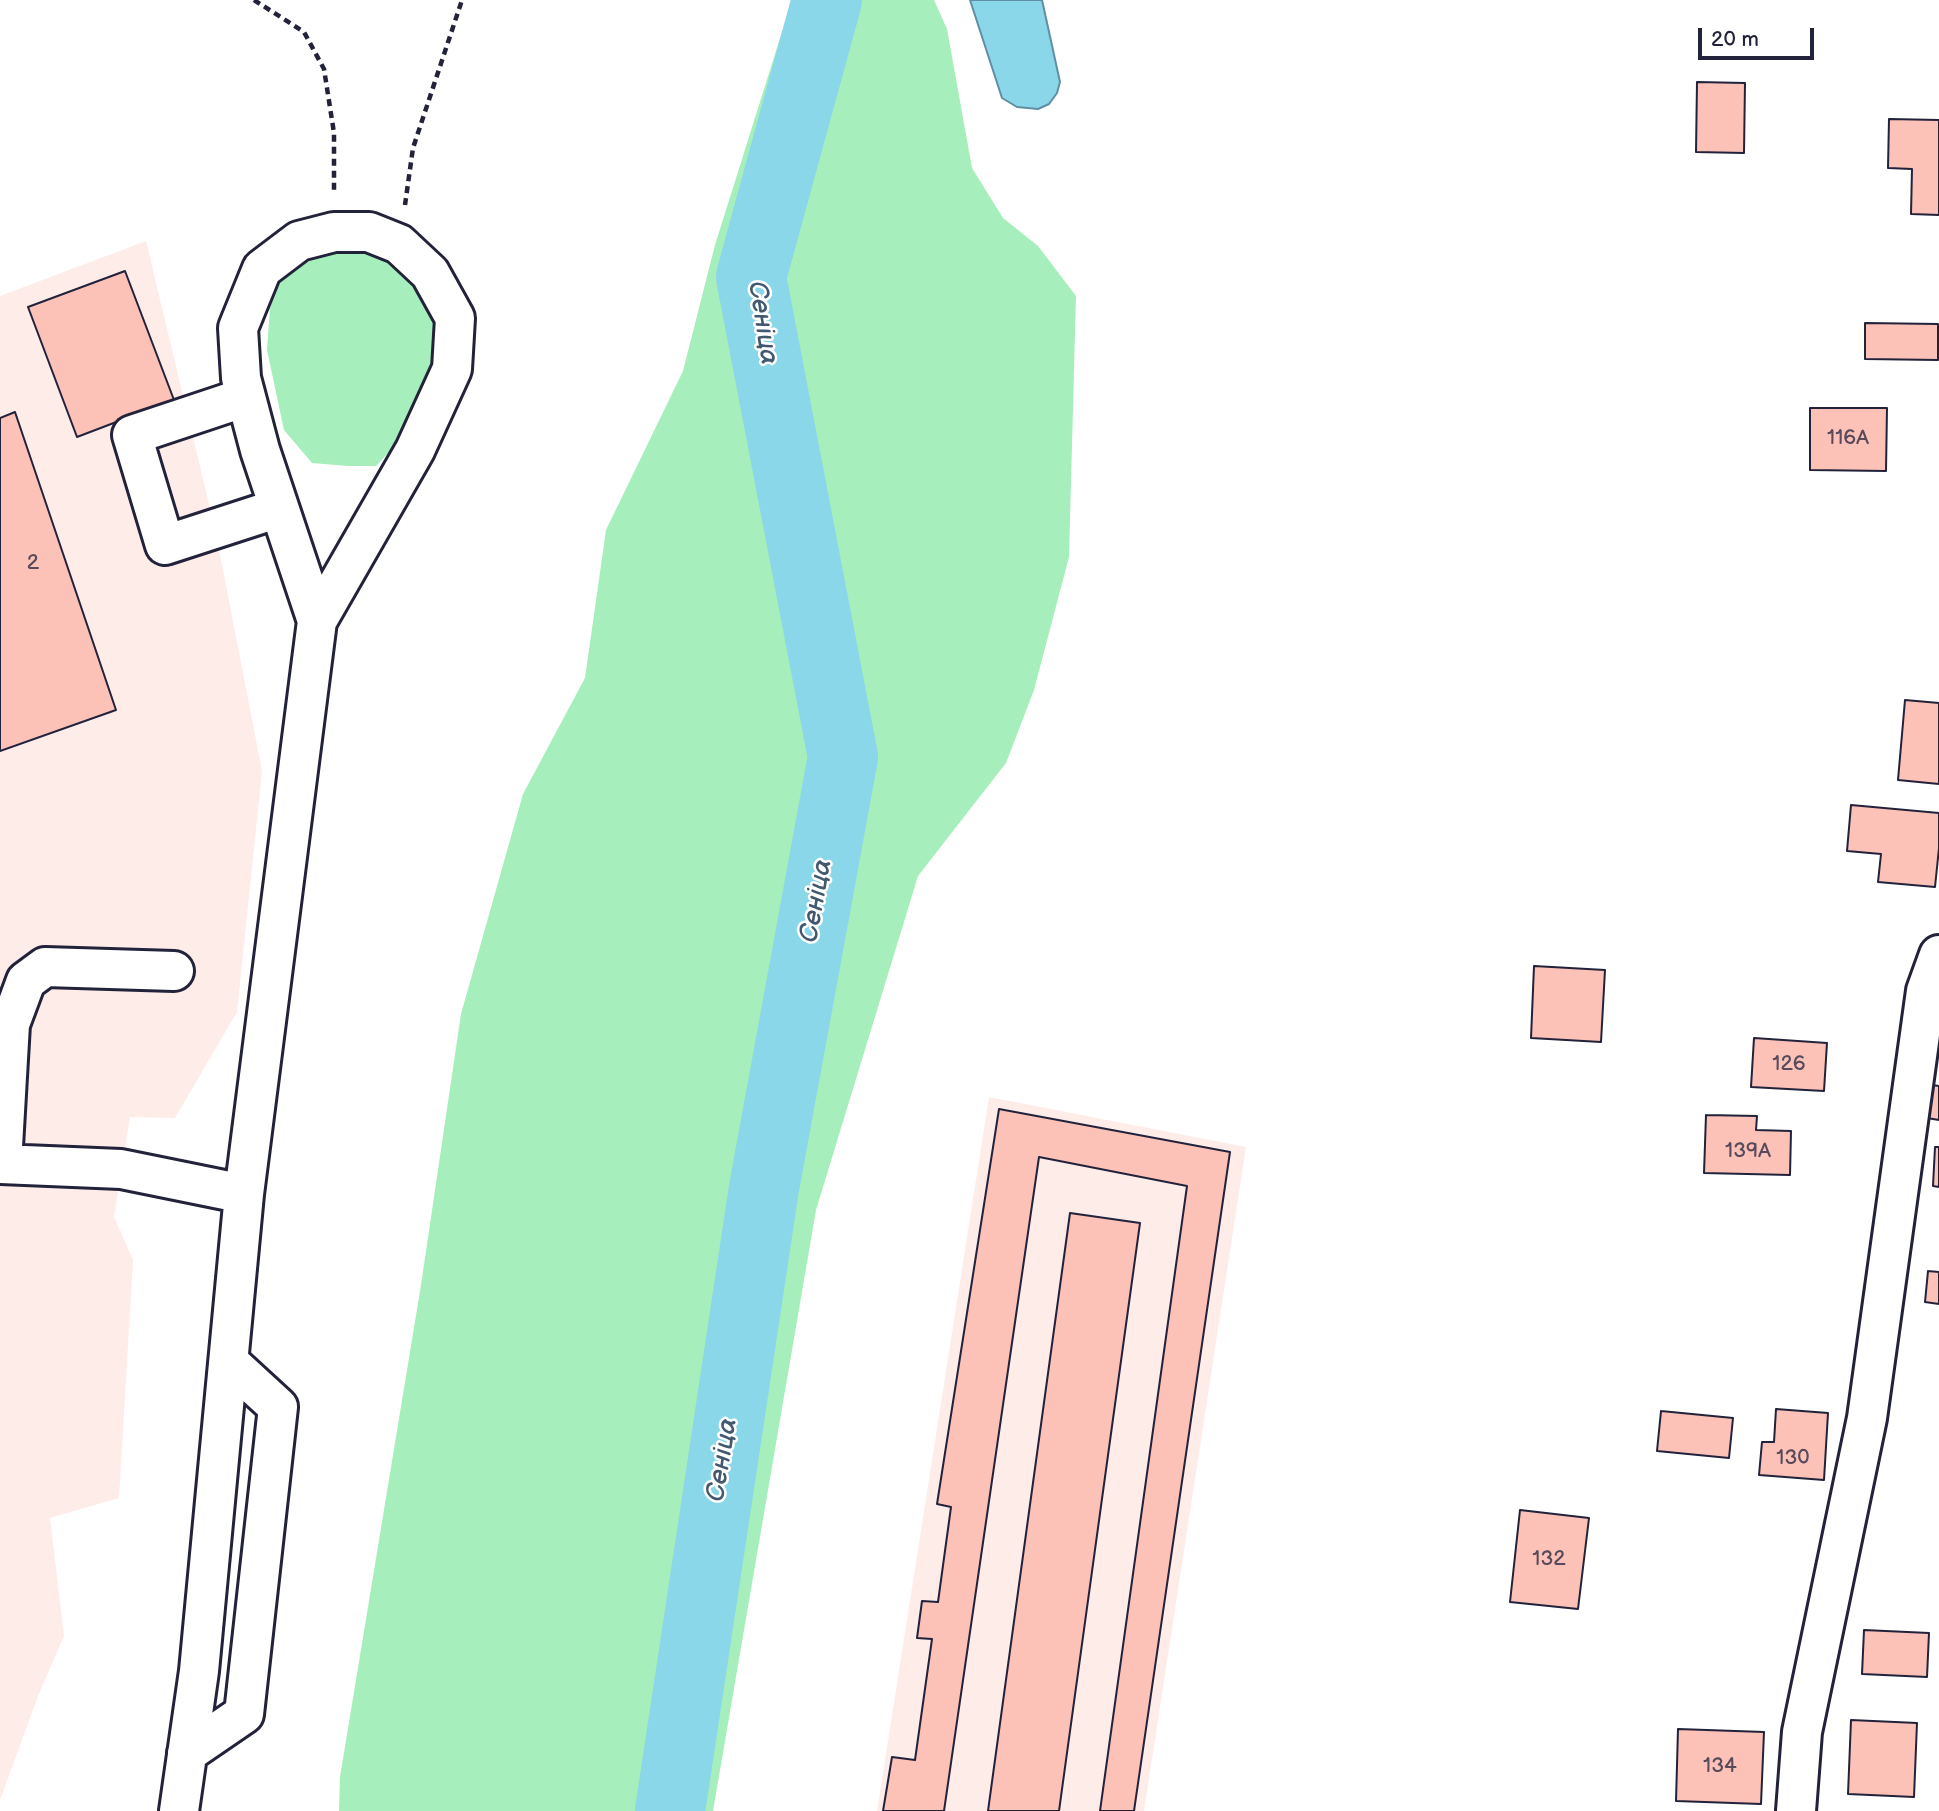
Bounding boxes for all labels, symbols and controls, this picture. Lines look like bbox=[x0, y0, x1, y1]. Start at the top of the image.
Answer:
scale bar bbox=[1701, 14, 1816, 58]
text: 20 m bbox=[1711, 27, 1759, 52]
water label: Сеніца bbox=[740, 279, 784, 367]
house number: 116А bbox=[1827, 426, 1869, 452]
house number: 2 bbox=[27, 551, 39, 577]
water label: Сеніца bbox=[794, 857, 840, 945]
house number: 126 bbox=[1772, 1052, 1806, 1078]
house number: 139А bbox=[1725, 1139, 1771, 1165]
water label: Сеніца bbox=[701, 1416, 745, 1504]
house number: 130 bbox=[1776, 1446, 1810, 1472]
house number: 132 bbox=[1532, 1547, 1566, 1573]
house number: 134 bbox=[1703, 1754, 1737, 1780]

